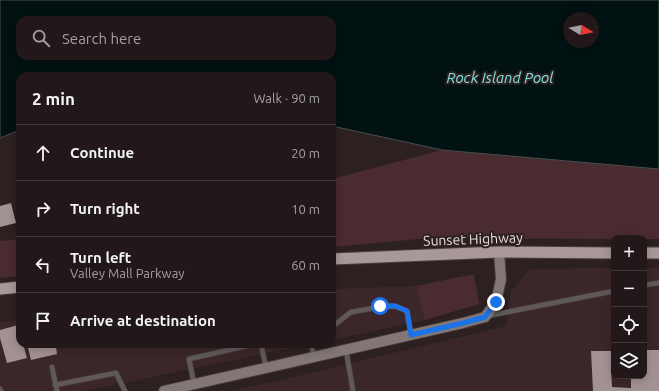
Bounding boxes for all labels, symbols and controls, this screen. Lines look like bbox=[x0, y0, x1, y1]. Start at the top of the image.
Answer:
north arrow bbox=[563, 12, 599, 48]
search box bbox=[16, 16, 336, 60]
icon: search bbox=[30, 27, 52, 49]
text: Search here bbox=[62, 30, 141, 47]
water label: Rock Island Pool bbox=[447, 69, 554, 86]
text: 2 min bbox=[32, 89, 75, 108]
text: Walk · 90 m bbox=[254, 91, 320, 105]
icon: ahead bbox=[32, 142, 54, 164]
text: Continue bbox=[70, 144, 134, 161]
text: 20 m bbox=[291, 146, 320, 160]
icon: right bbox=[32, 198, 54, 220]
text: Turn right bbox=[70, 200, 140, 217]
text: 10 m bbox=[291, 202, 320, 216]
street label: Sunset Highway bbox=[423, 229, 523, 249]
map controls bbox=[611, 235, 647, 379]
button: + bbox=[611, 235, 647, 271]
text: Turn left bbox=[70, 249, 131, 266]
icon: left bbox=[32, 254, 54, 276]
text: 60 m bbox=[291, 258, 320, 272]
text: Valley Mall Parkway bbox=[70, 266, 185, 280]
button: − bbox=[611, 271, 647, 307]
route end bbox=[487, 293, 505, 311]
route start bbox=[371, 297, 389, 315]
button: locate bbox=[611, 307, 647, 343]
icon: arrive bbox=[32, 310, 54, 332]
text: Arrive at destination bbox=[70, 312, 216, 329]
button: layers bbox=[611, 343, 647, 379]

